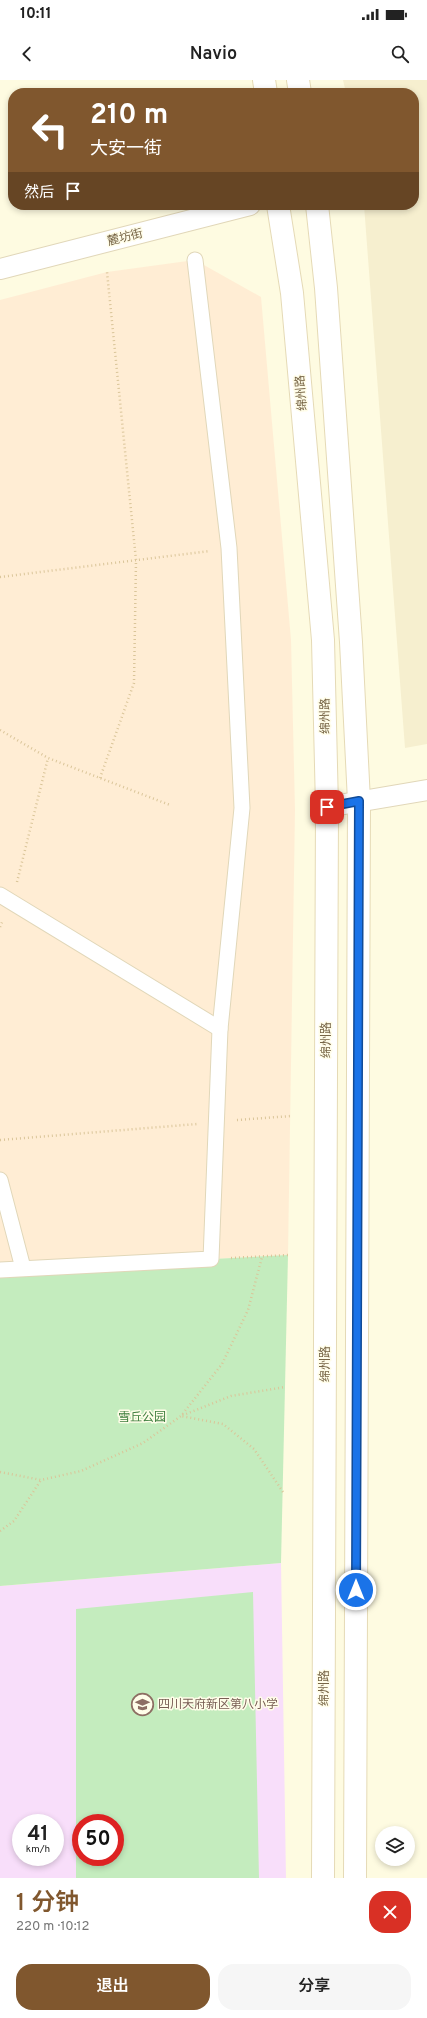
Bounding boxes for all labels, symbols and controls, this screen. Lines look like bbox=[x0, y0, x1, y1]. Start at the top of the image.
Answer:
text: 10:11 bbox=[20, 5, 52, 24]
icon: back bbox=[16, 43, 38, 65]
text: Navio bbox=[190, 43, 237, 66]
icon: search bbox=[389, 43, 411, 65]
text: 210 m bbox=[90, 98, 168, 134]
icon: left bbox=[24, 104, 76, 156]
text: 大安一街 bbox=[90, 138, 162, 161]
icon: arrive bbox=[62, 180, 84, 202]
text: 然后 bbox=[24, 184, 54, 203]
street label: 麓坊街 bbox=[106, 226, 145, 250]
street label: 绵州路 bbox=[292, 374, 312, 412]
street label: 绵州路 bbox=[318, 698, 334, 734]
pin bbox=[310, 790, 344, 824]
icon: arrive bbox=[316, 796, 338, 818]
street label: 绵州路 bbox=[319, 1022, 335, 1058]
street label: 绵州路 bbox=[318, 1346, 334, 1382]
park label: 雪丘公园 bbox=[118, 1410, 166, 1426]
position arrow bbox=[335, 1569, 377, 1611]
street label: 绵州路 bbox=[317, 1670, 333, 1706]
school or university icon: 四川天府新区第八小学 bbox=[129, 1691, 155, 1717]
place label: 四川天府新区第八小学 bbox=[158, 1697, 278, 1713]
speed limit sign: 50 bbox=[72, 1814, 124, 1866]
text: 41 bbox=[28, 1822, 48, 1848]
map controls bbox=[375, 1826, 415, 1866]
button: layers bbox=[375, 1826, 415, 1866]
text: km/h bbox=[26, 1843, 50, 1856]
text: 1 分钟 bbox=[16, 1889, 79, 1919]
button: close bbox=[369, 1891, 411, 1933]
text: 220 m · 10:12 bbox=[16, 1919, 89, 1935]
button: 退出 bbox=[16, 1964, 210, 2010]
button: 分享 bbox=[218, 1964, 411, 2010]

